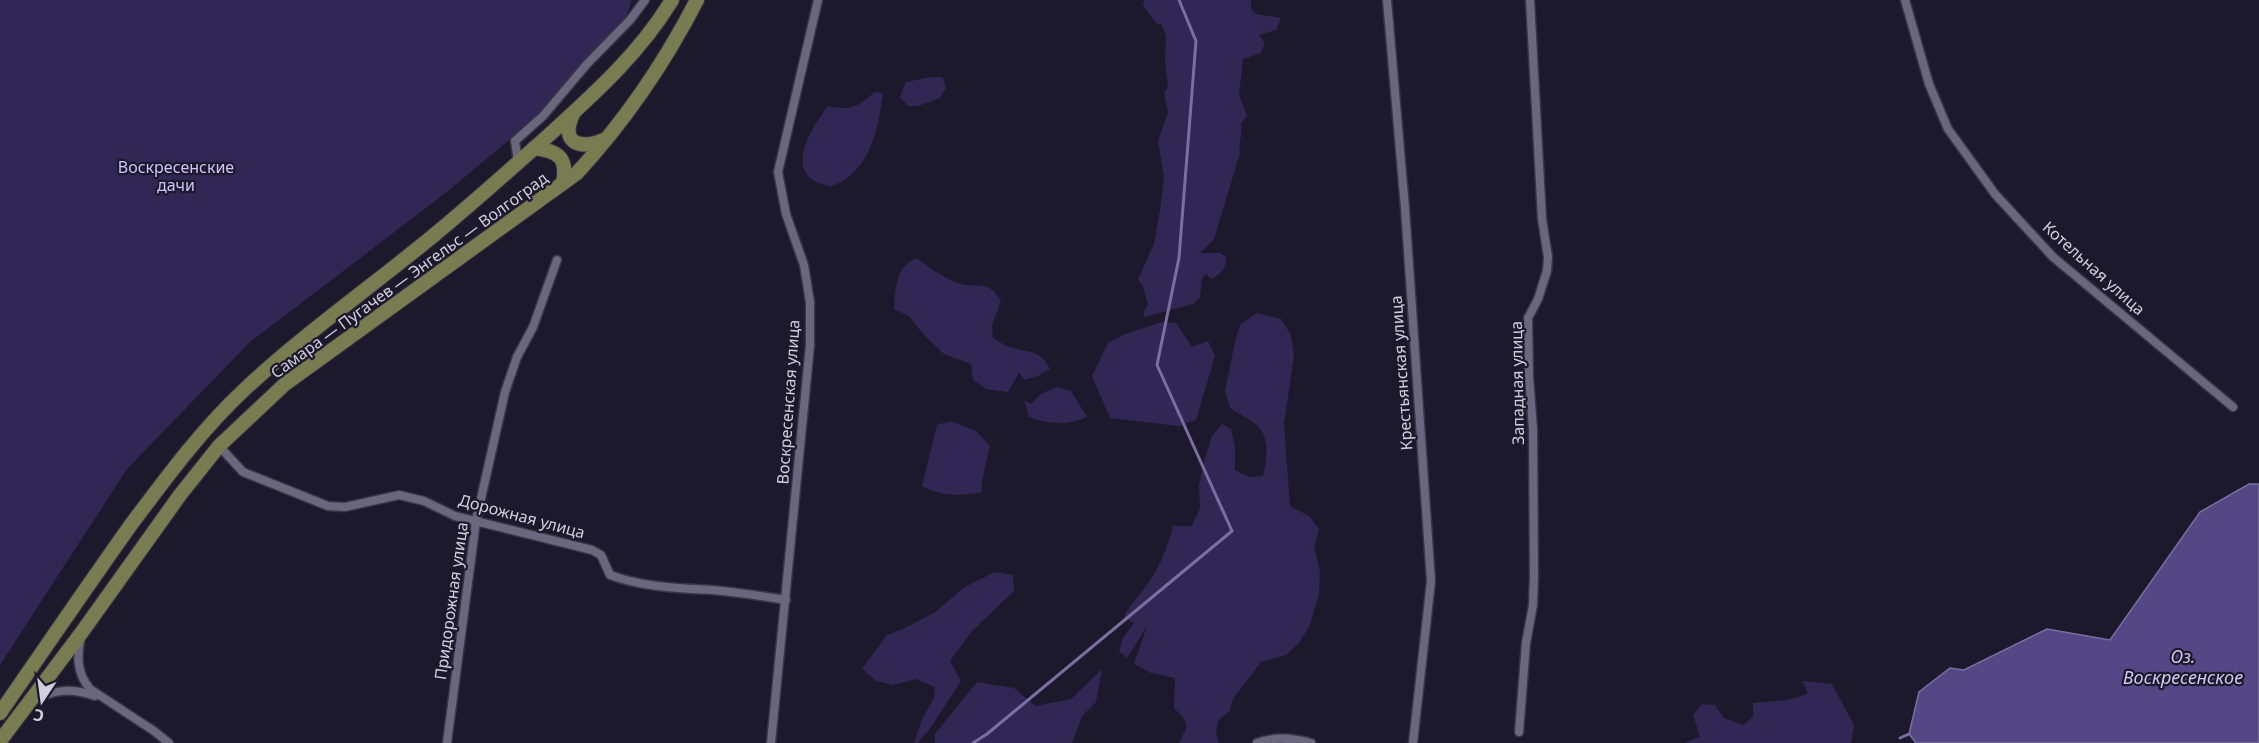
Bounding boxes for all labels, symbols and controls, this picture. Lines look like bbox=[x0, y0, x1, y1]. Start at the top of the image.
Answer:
park label: Воскресенские дачи bbox=[118, 156, 234, 196]
street label: Самара — Пугачев — Энгельс — Волгоград bbox=[266, 167, 552, 383]
street label: Котельная улица bbox=[2038, 216, 2150, 320]
street label: Крестьянская улица bbox=[1385, 295, 1417, 451]
street label: Воскресенская улица bbox=[771, 319, 805, 485]
street label: Западная улица bbox=[1505, 321, 1529, 445]
street label: Дорожная улица bbox=[457, 489, 587, 543]
street label: Придорожная улица bbox=[429, 521, 473, 681]
water label: Оз. Воскресенское bbox=[2123, 644, 2243, 689]
north arrow bbox=[12, 671, 72, 731]
text: С bbox=[31, 704, 46, 727]

